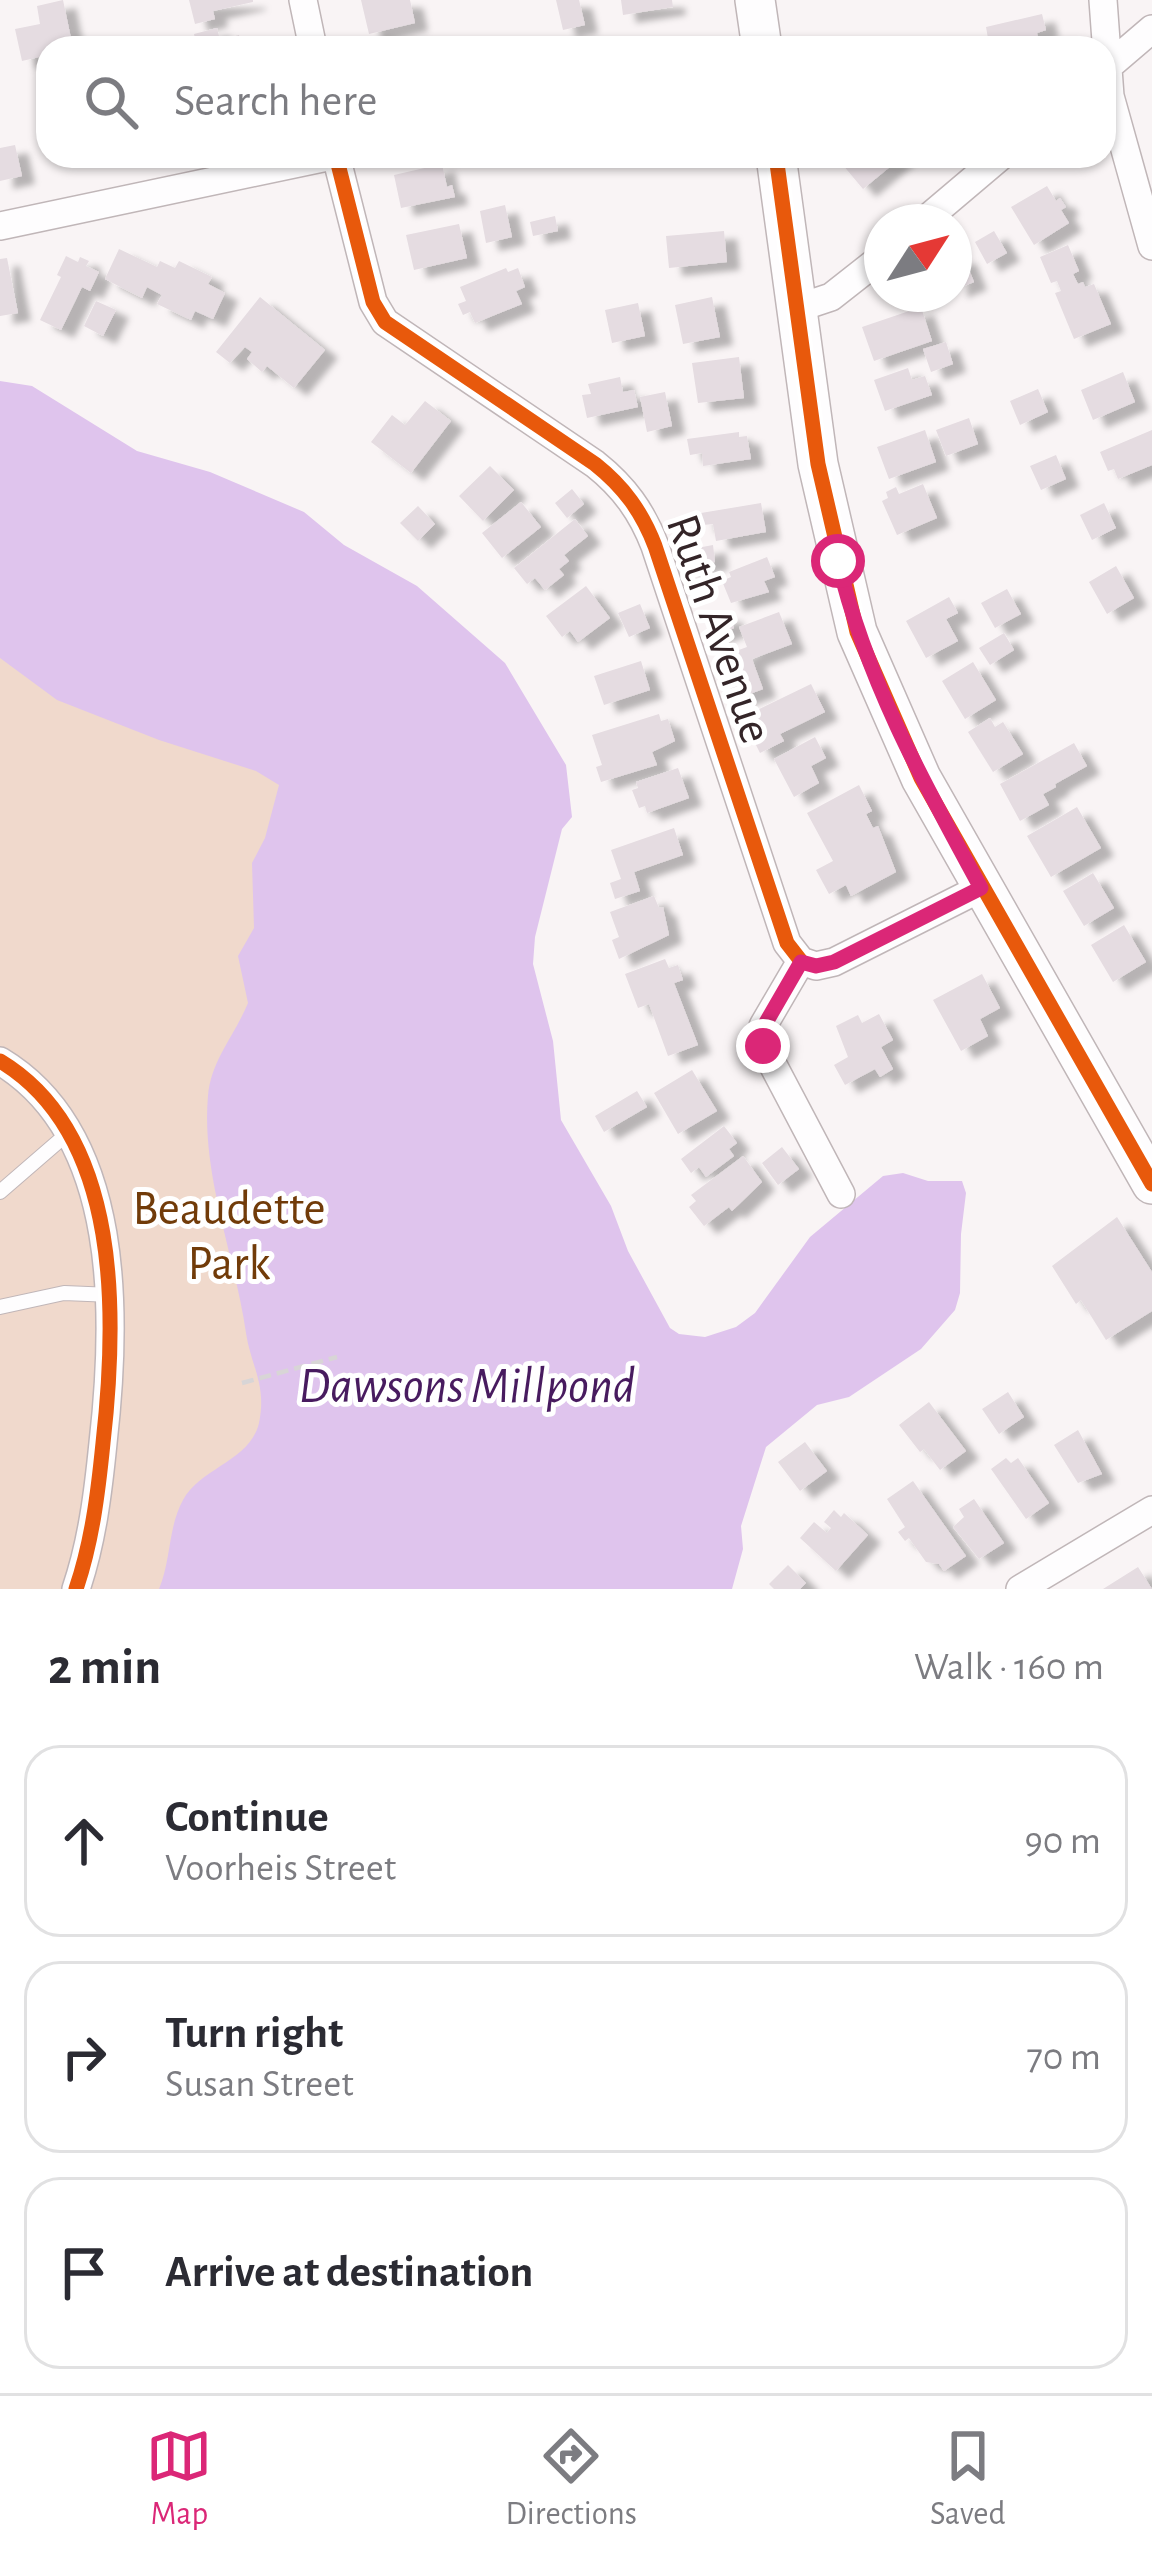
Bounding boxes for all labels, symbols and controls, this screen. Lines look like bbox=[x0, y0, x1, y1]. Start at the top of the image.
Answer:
search box bbox=[36, 36, 1116, 168]
icon: search bbox=[78, 69, 144, 135]
text: Search here bbox=[174, 79, 377, 124]
north arrow bbox=[864, 204, 972, 312]
street label: Ruth Avenue bbox=[657, 509, 780, 749]
route start bbox=[811, 534, 865, 588]
route end bbox=[736, 1019, 790, 1073]
park label: Beaudette Park bbox=[132, 1186, 326, 1289]
water label: Dawsons Millpond bbox=[299, 1361, 635, 1412]
text: 2 min bbox=[48, 1642, 161, 1693]
text: Walk · 160 m bbox=[914, 1648, 1104, 1687]
text: Continue bbox=[165, 1795, 329, 1840]
icon: ahead bbox=[51, 1808, 117, 1874]
text: 90 m bbox=[1024, 1822, 1101, 1861]
text: Voorheis Street bbox=[165, 1849, 396, 1888]
text: Turn right bbox=[165, 2011, 343, 2056]
icon: right bbox=[51, 2024, 117, 2090]
text: 70 m bbox=[1027, 2038, 1101, 2077]
text: Susan Street bbox=[165, 2065, 354, 2104]
icon: arrive bbox=[51, 2240, 117, 2306]
text: Arrive at destination bbox=[165, 2250, 533, 2295]
tab: Map bbox=[146, 2423, 212, 2535]
tab: Directions bbox=[505, 2423, 637, 2535]
tab: Saved bbox=[930, 2423, 1005, 2535]

